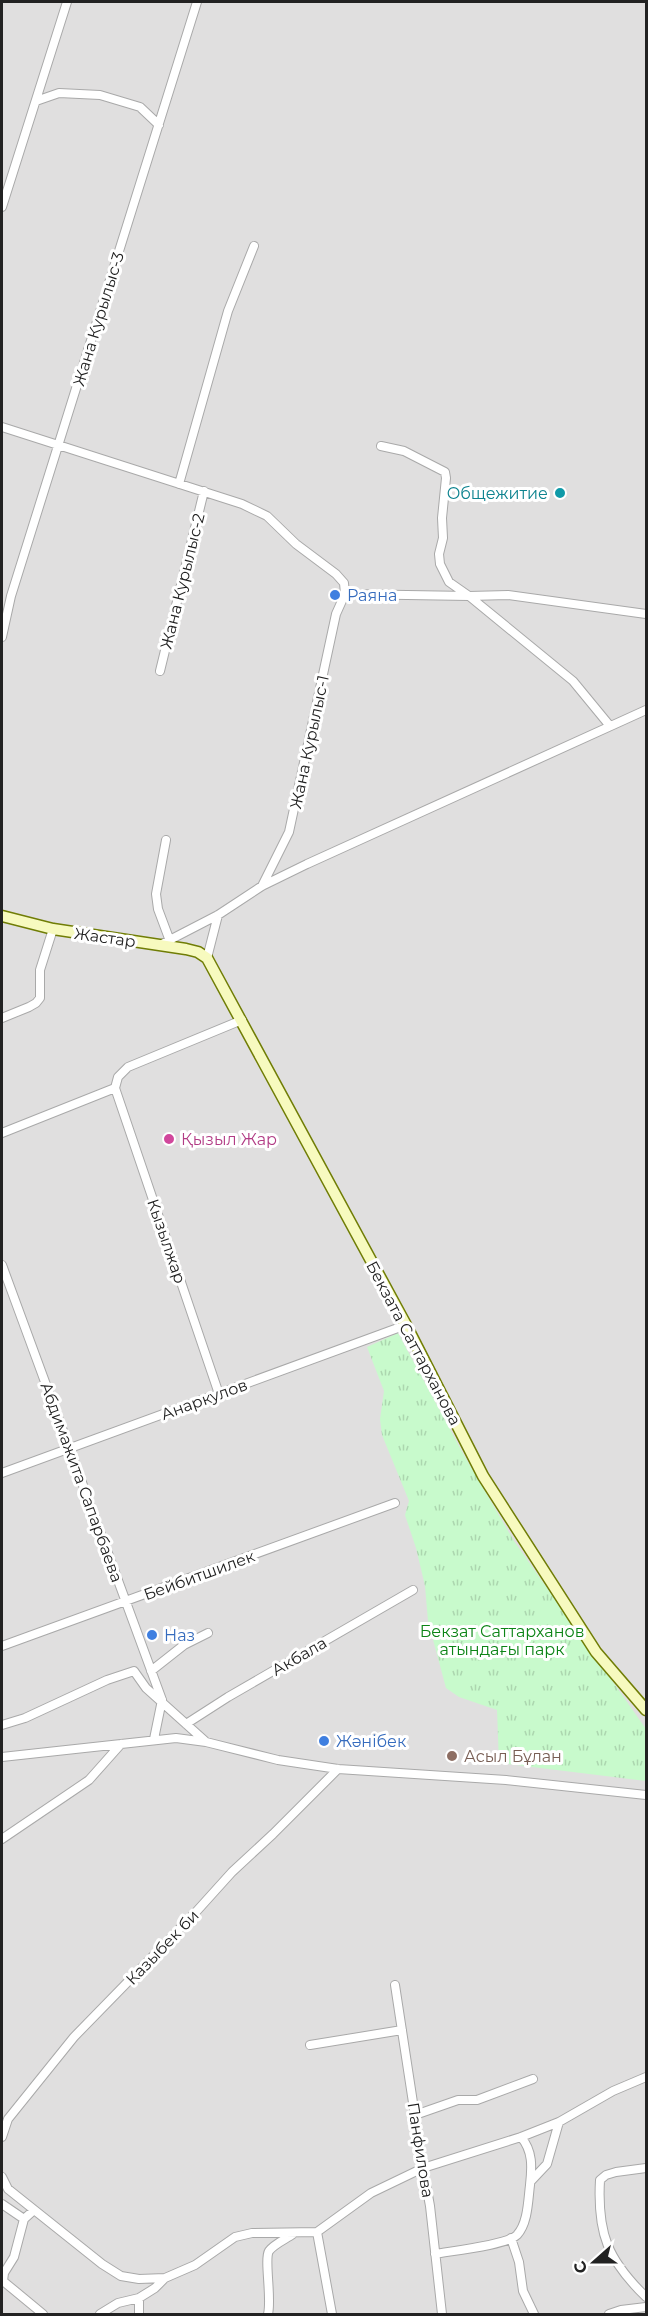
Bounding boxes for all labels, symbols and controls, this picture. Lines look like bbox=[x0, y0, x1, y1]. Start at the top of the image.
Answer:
street label: Жана Курылыс-3 bbox=[69, 250, 128, 389]
place label: Общежитие bbox=[447, 484, 548, 503]
marker: Общежитие bbox=[553, 486, 567, 500]
street label: Жана Курылыс-2 bbox=[156, 511, 209, 651]
place label: Раяна bbox=[347, 586, 397, 605]
marker: Раяна bbox=[328, 588, 342, 602]
street label: Жана Курылыс-1 bbox=[286, 674, 333, 811]
street label: Жастар bbox=[73, 924, 137, 951]
place label: Қызыл Жар bbox=[181, 1130, 277, 1149]
marker: Қызыл Жар bbox=[162, 1132, 176, 1146]
street label: Кызылжар bbox=[143, 1196, 190, 1286]
street label: Бекзата Саттарханова bbox=[362, 1258, 465, 1429]
street label: Анаркулов bbox=[158, 1375, 250, 1424]
street label: Абдимажита Сапарбаева bbox=[36, 1380, 127, 1585]
street label: Бейбитшилек bbox=[141, 1546, 258, 1604]
park label: Бекзат Саттарханов атындағы парк bbox=[420, 1622, 584, 1659]
place label: Наз bbox=[164, 1626, 195, 1645]
marker: Наз bbox=[145, 1628, 159, 1642]
street label: Акбала bbox=[268, 1633, 330, 1680]
place label: Жәнібек bbox=[336, 1732, 407, 1751]
marker: Жәнібек bbox=[317, 1734, 331, 1748]
place label: Асыл Бұлан bbox=[464, 1747, 562, 1766]
marker: Асыл Бұлан bbox=[445, 1749, 459, 1763]
street label: Казыбек би bbox=[122, 1906, 203, 1989]
street label: Панфилова bbox=[404, 2101, 437, 2199]
north arrow bbox=[564, 2232, 624, 2292]
text: С bbox=[569, 2258, 591, 2276]

